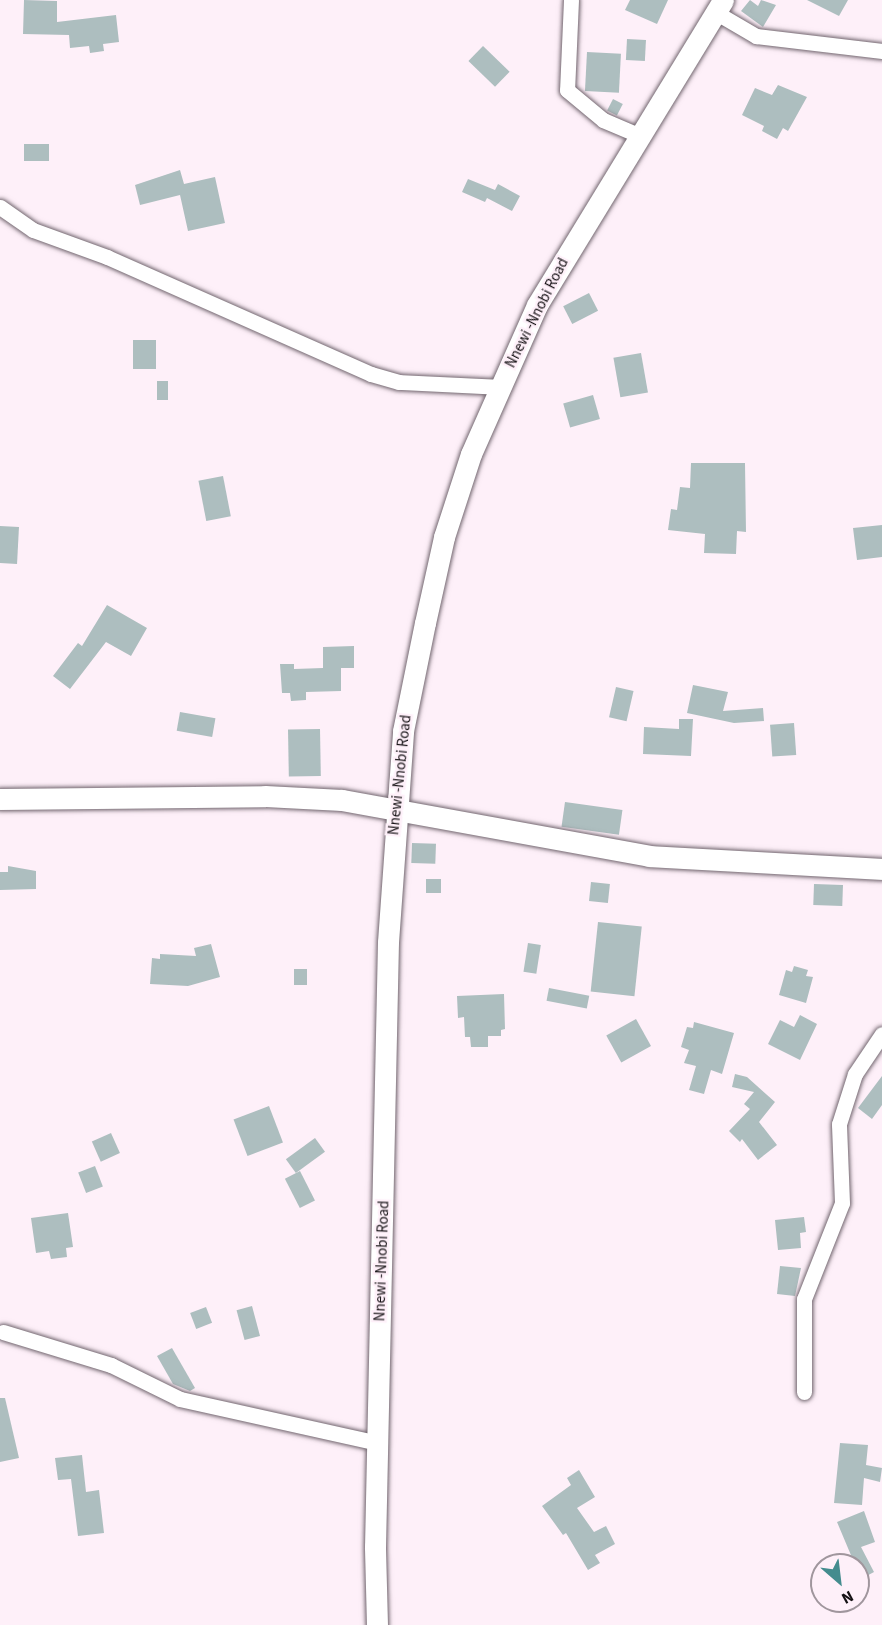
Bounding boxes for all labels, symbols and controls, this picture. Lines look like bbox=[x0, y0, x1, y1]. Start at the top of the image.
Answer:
street label: Nnewi -Nnobi Road bbox=[502, 255, 572, 371]
street label: Nnewi -Nnobi Road bbox=[385, 714, 415, 836]
street label: Nnewi -Nnobi Road bbox=[371, 1200, 393, 1322]
north arrow bbox=[810, 1553, 870, 1613]
text: N bbox=[838, 1585, 857, 1609]

